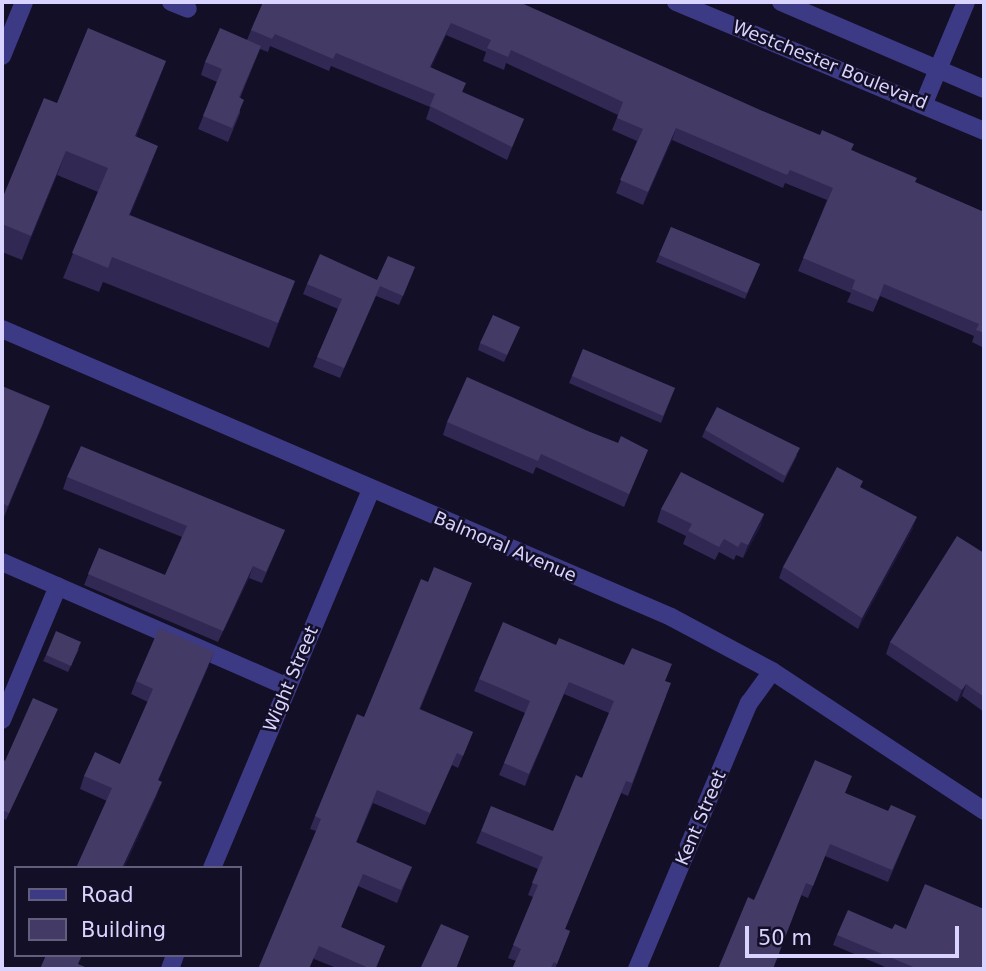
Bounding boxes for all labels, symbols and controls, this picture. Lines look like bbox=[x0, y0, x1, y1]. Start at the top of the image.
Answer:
street label: Westchester Boulevard bbox=[729, 16, 931, 114]
street label: Balmoral Avenue bbox=[430, 507, 580, 587]
street label: Wight Street bbox=[259, 623, 323, 735]
street label: Kent Street bbox=[671, 767, 731, 869]
legend bbox=[14, 866, 242, 957]
text: Road bbox=[81, 883, 134, 907]
scale bar bbox=[748, 912, 962, 956]
text: Building bbox=[81, 918, 166, 942]
text: 50 m bbox=[758, 926, 812, 950]

